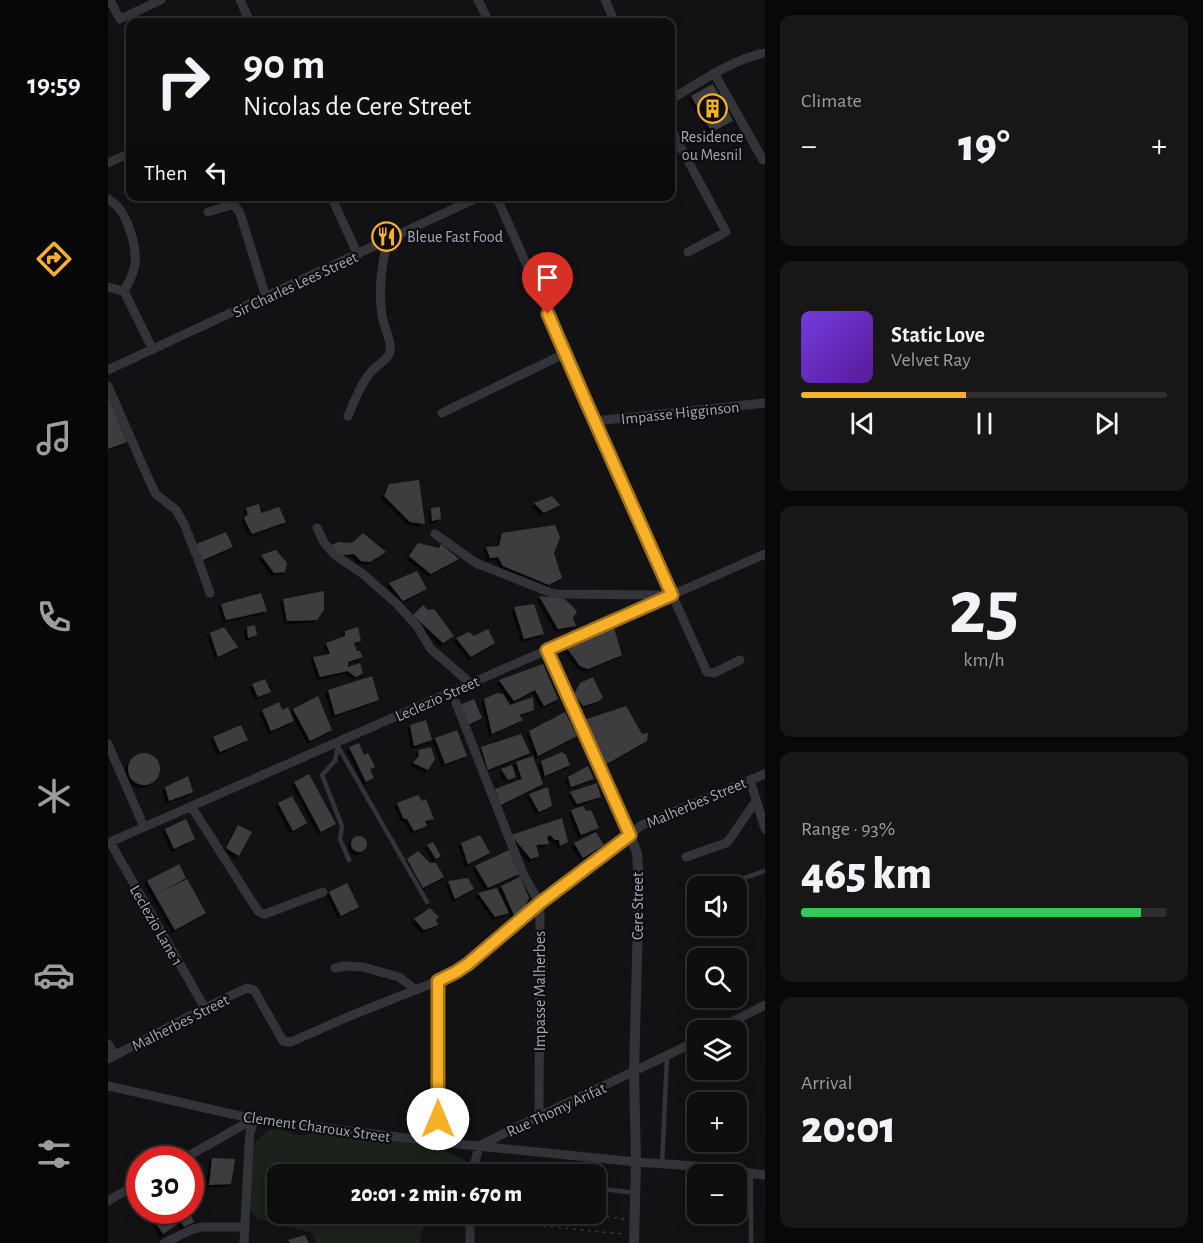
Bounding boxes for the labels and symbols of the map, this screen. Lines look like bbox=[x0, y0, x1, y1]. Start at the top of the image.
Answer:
building icon: Residence ou Mesnil bbox=[696, 92, 728, 124]
place label: Residence ou Mesnil bbox=[681, 129, 743, 163]
restaurant icon: Bleue Fast Food bbox=[370, 220, 402, 252]
place label: Bleue Fast Food bbox=[407, 229, 503, 245]
street label: Sir Charles Lees Street bbox=[231, 249, 360, 321]
pin bbox=[522, 252, 573, 314]
street label: Impasse Higginson bbox=[620, 399, 740, 427]
street label: Leclezio Street bbox=[393, 673, 482, 725]
street label: Malherbes Street bbox=[644, 775, 749, 831]
street label: Cere Street bbox=[630, 872, 646, 940]
street label: Leclezio Lane 1 bbox=[127, 883, 186, 968]
street label: Impasse Malherbes bbox=[532, 931, 548, 1051]
street label: Malherbes Street bbox=[129, 992, 232, 1054]
street label: Rue Thomy Arifat bbox=[504, 1080, 609, 1141]
position arrow bbox=[406, 1087, 470, 1151]
street label: Clement Charoux Street bbox=[242, 1109, 391, 1145]
speed limit sign: 30 bbox=[126, 1146, 204, 1224]

